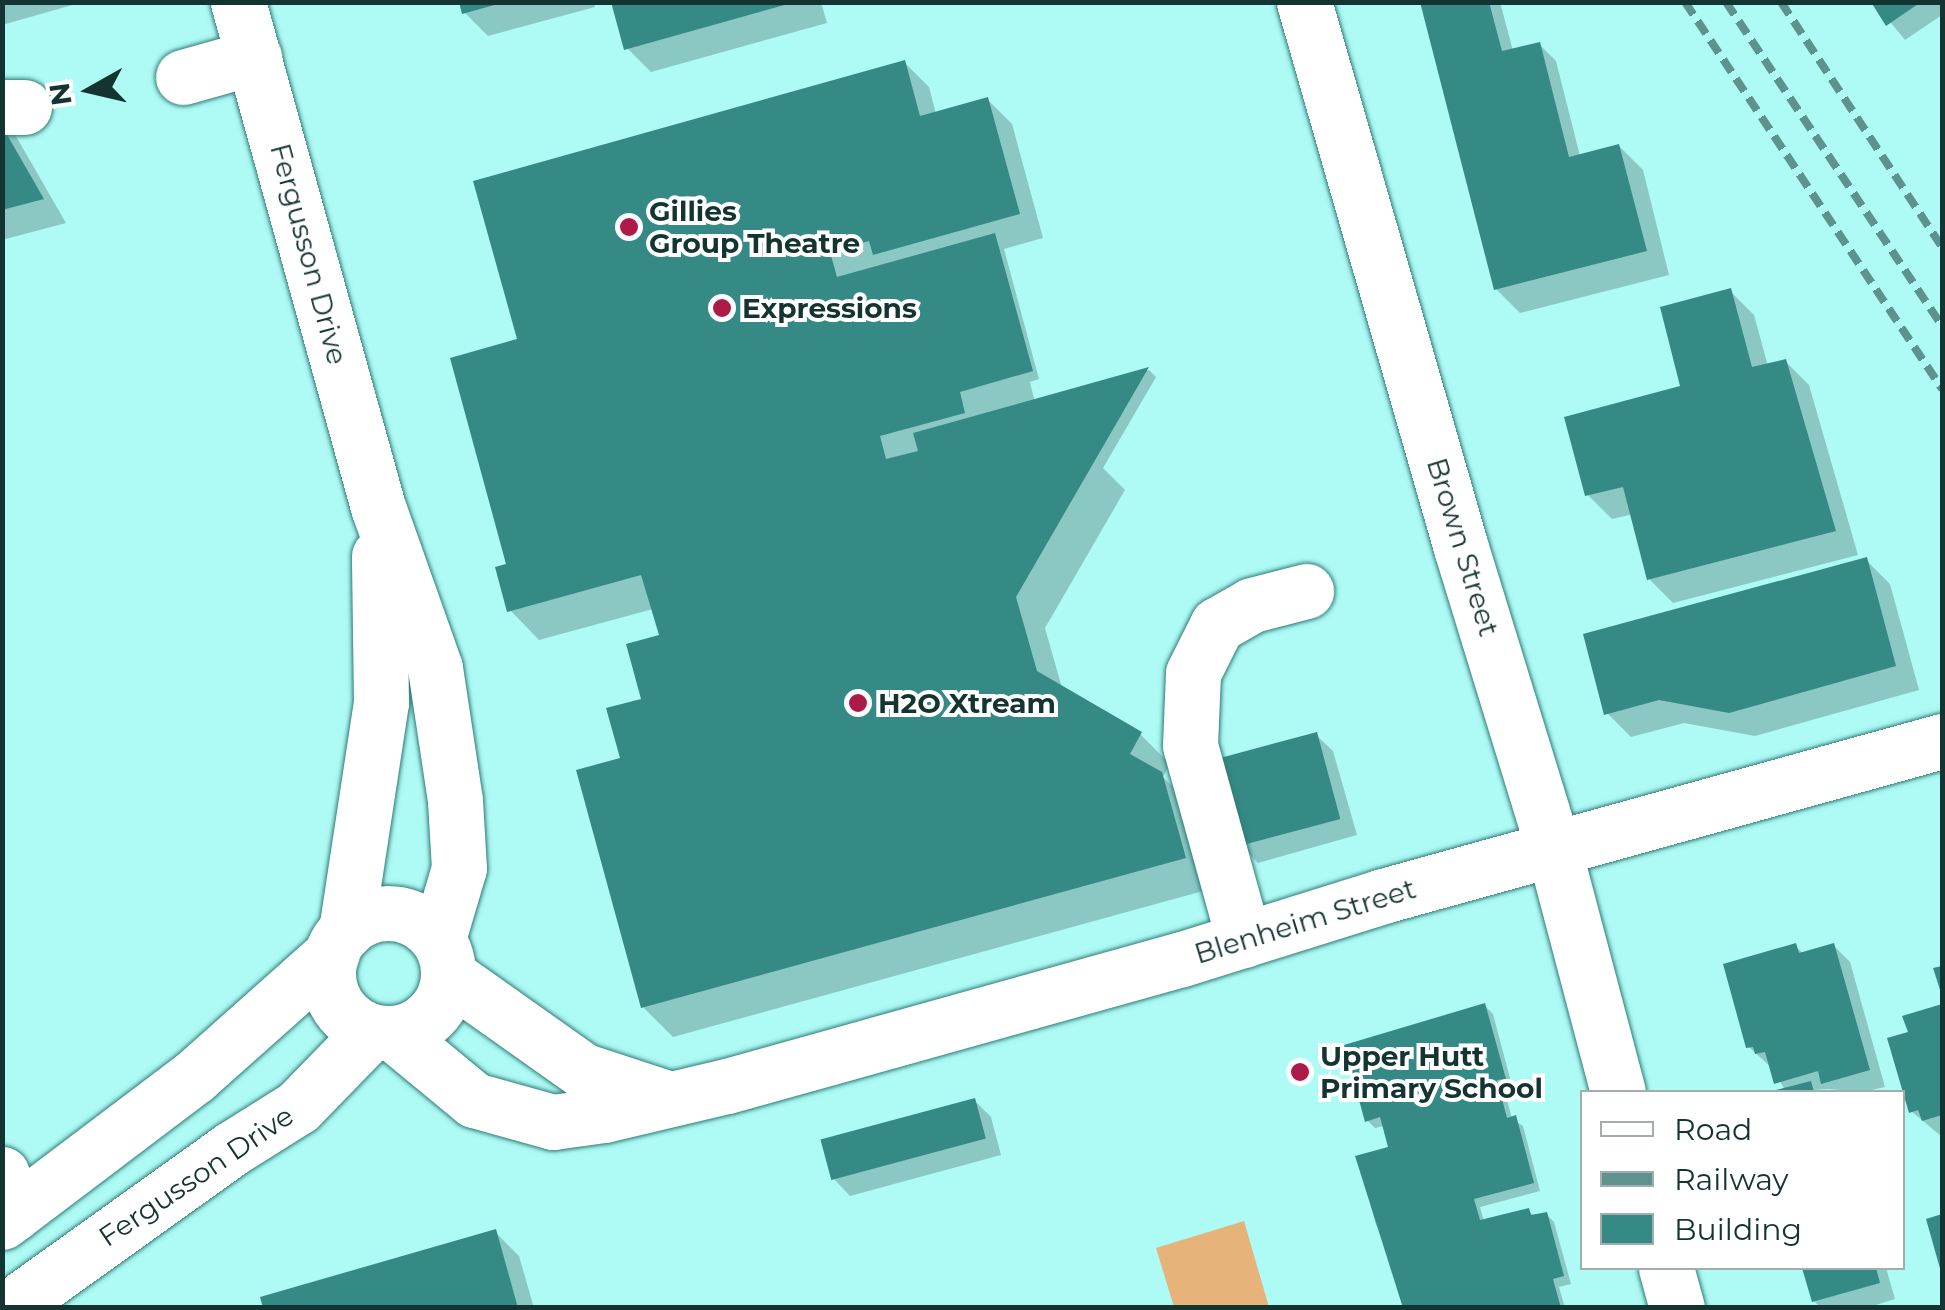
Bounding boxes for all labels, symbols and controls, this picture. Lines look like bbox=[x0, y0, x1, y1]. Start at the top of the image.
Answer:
north arrow bbox=[40, 40, 140, 140]
text: N bbox=[42, 81, 79, 108]
street label: Fergusson Drive bbox=[263, 140, 355, 368]
place label: Gillies Group Theatre bbox=[649, 194, 860, 260]
marker: Gillies Group Theatre bbox=[618, 216, 640, 238]
place label: Expressions bbox=[742, 291, 917, 325]
marker: Expressions bbox=[711, 297, 733, 319]
street label: Brown Street bbox=[1420, 454, 1506, 640]
place label: H2O Xtream bbox=[878, 686, 1056, 720]
marker: H2O Xtream bbox=[847, 692, 869, 714]
street label: Blenheim Street bbox=[1190, 871, 1420, 971]
place label: Upper Hutt Primary School bbox=[1320, 1039, 1543, 1105]
marker: Upper Hutt Primary School bbox=[1289, 1061, 1311, 1083]
legend bbox=[1580, 1090, 1905, 1270]
street label: Fergusson Drive bbox=[92, 1098, 300, 1254]
text: Road bbox=[1674, 1111, 1752, 1148]
text: Railway bbox=[1674, 1161, 1789, 1198]
text: Building bbox=[1674, 1211, 1802, 1248]

